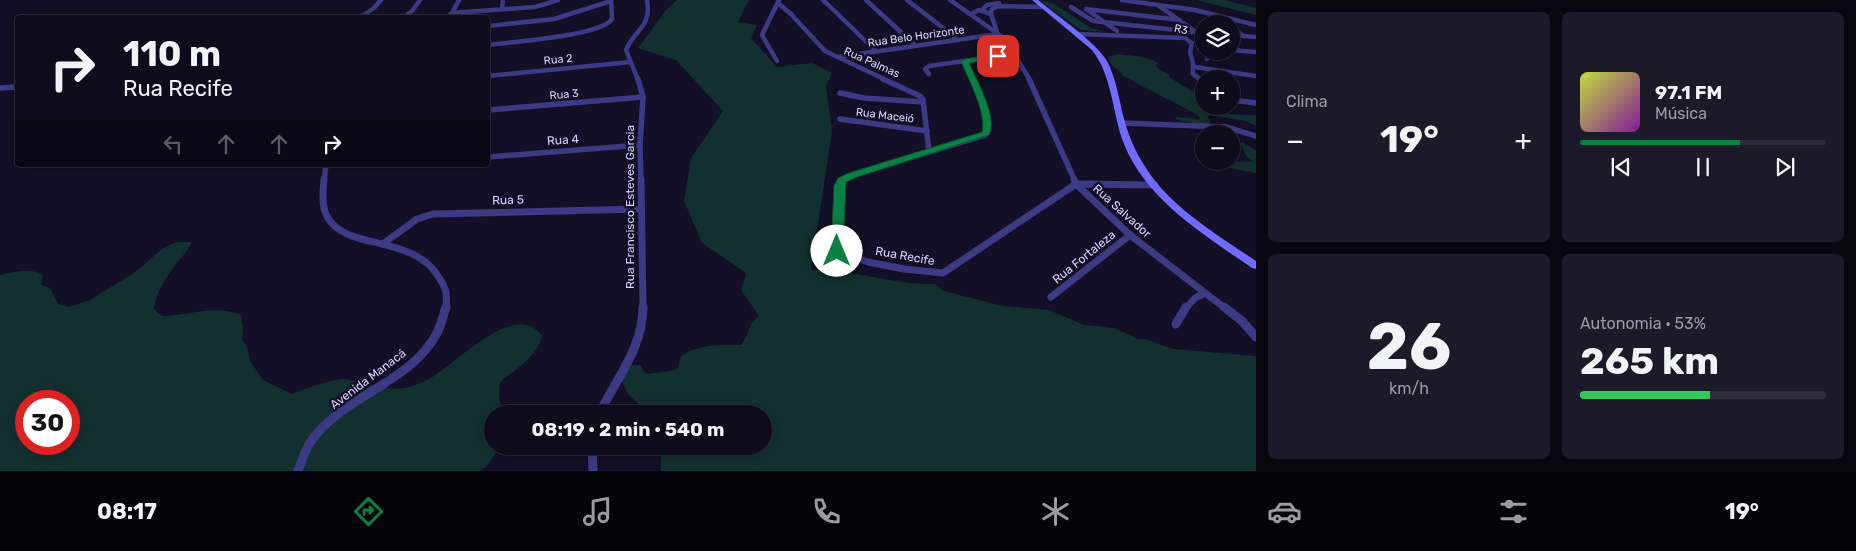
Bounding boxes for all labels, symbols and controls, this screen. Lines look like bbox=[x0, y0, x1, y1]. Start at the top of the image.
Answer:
map controls bbox=[1195, 15, 1240, 170]
button: layers bbox=[1195, 15, 1240, 60]
street label: R3 bbox=[1173, 22, 1189, 37]
street label: Rua Belo Horizonte bbox=[867, 23, 965, 50]
text: 110 m bbox=[123, 33, 221, 75]
icon: right bbox=[40, 35, 105, 100]
pin bbox=[977, 35, 1019, 77]
icon: arrive bbox=[984, 42, 1012, 70]
street label: Rua Palmas bbox=[842, 44, 902, 81]
street label: Rua 2 bbox=[543, 52, 573, 67]
button: + bbox=[1195, 70, 1240, 115]
text: Rua Recife bbox=[123, 75, 233, 102]
text: 97.1 FM bbox=[1655, 81, 1722, 104]
street label: Rua 3 bbox=[549, 87, 580, 102]
text: Clima bbox=[1286, 92, 1327, 111]
text: Música bbox=[1655, 104, 1707, 123]
street label: Rua Maceió bbox=[855, 105, 915, 126]
text: 19° bbox=[1380, 116, 1439, 162]
text: − bbox=[1286, 124, 1304, 157]
text: + bbox=[1515, 124, 1532, 157]
street label: Rua Francisco Esteves Garcia bbox=[623, 125, 637, 289]
button: − bbox=[1195, 125, 1240, 170]
icon: left bbox=[159, 130, 187, 158]
icon: ahead bbox=[212, 130, 240, 158]
icon: ahead bbox=[265, 130, 293, 158]
icon: right bbox=[318, 130, 346, 158]
street label: Rua 4 bbox=[546, 132, 580, 148]
icon: previous bbox=[1607, 153, 1635, 181]
icon: pause bbox=[1689, 153, 1717, 181]
icon: next bbox=[1771, 153, 1799, 181]
street label: Rua Salvador bbox=[1090, 181, 1154, 241]
street label: Rua 5 bbox=[492, 192, 524, 208]
position arrow bbox=[810, 224, 862, 276]
street label: Rua Fortaleza bbox=[1050, 227, 1118, 287]
street label: Rua Recife bbox=[874, 244, 936, 268]
text: 26 bbox=[1367, 308, 1451, 385]
text: Autonomia · 53% bbox=[1580, 314, 1706, 333]
text: 265 km bbox=[1580, 338, 1719, 384]
street label: Avenida Manacá bbox=[327, 346, 409, 412]
text: km/h bbox=[1389, 379, 1429, 398]
speed limit sign: 30 bbox=[15, 390, 80, 455]
text: 08:19 · 2 min · 540 m bbox=[532, 418, 724, 441]
icon: directions bbox=[351, 494, 386, 529]
icon: music bbox=[580, 494, 615, 529]
icon: phone bbox=[809, 494, 844, 529]
icon: climate bbox=[1038, 494, 1073, 529]
icon: car bbox=[1267, 494, 1302, 529]
icon: filters bbox=[1496, 494, 1531, 529]
text: 08:17 bbox=[97, 498, 157, 525]
text: 19° bbox=[1725, 498, 1759, 525]

